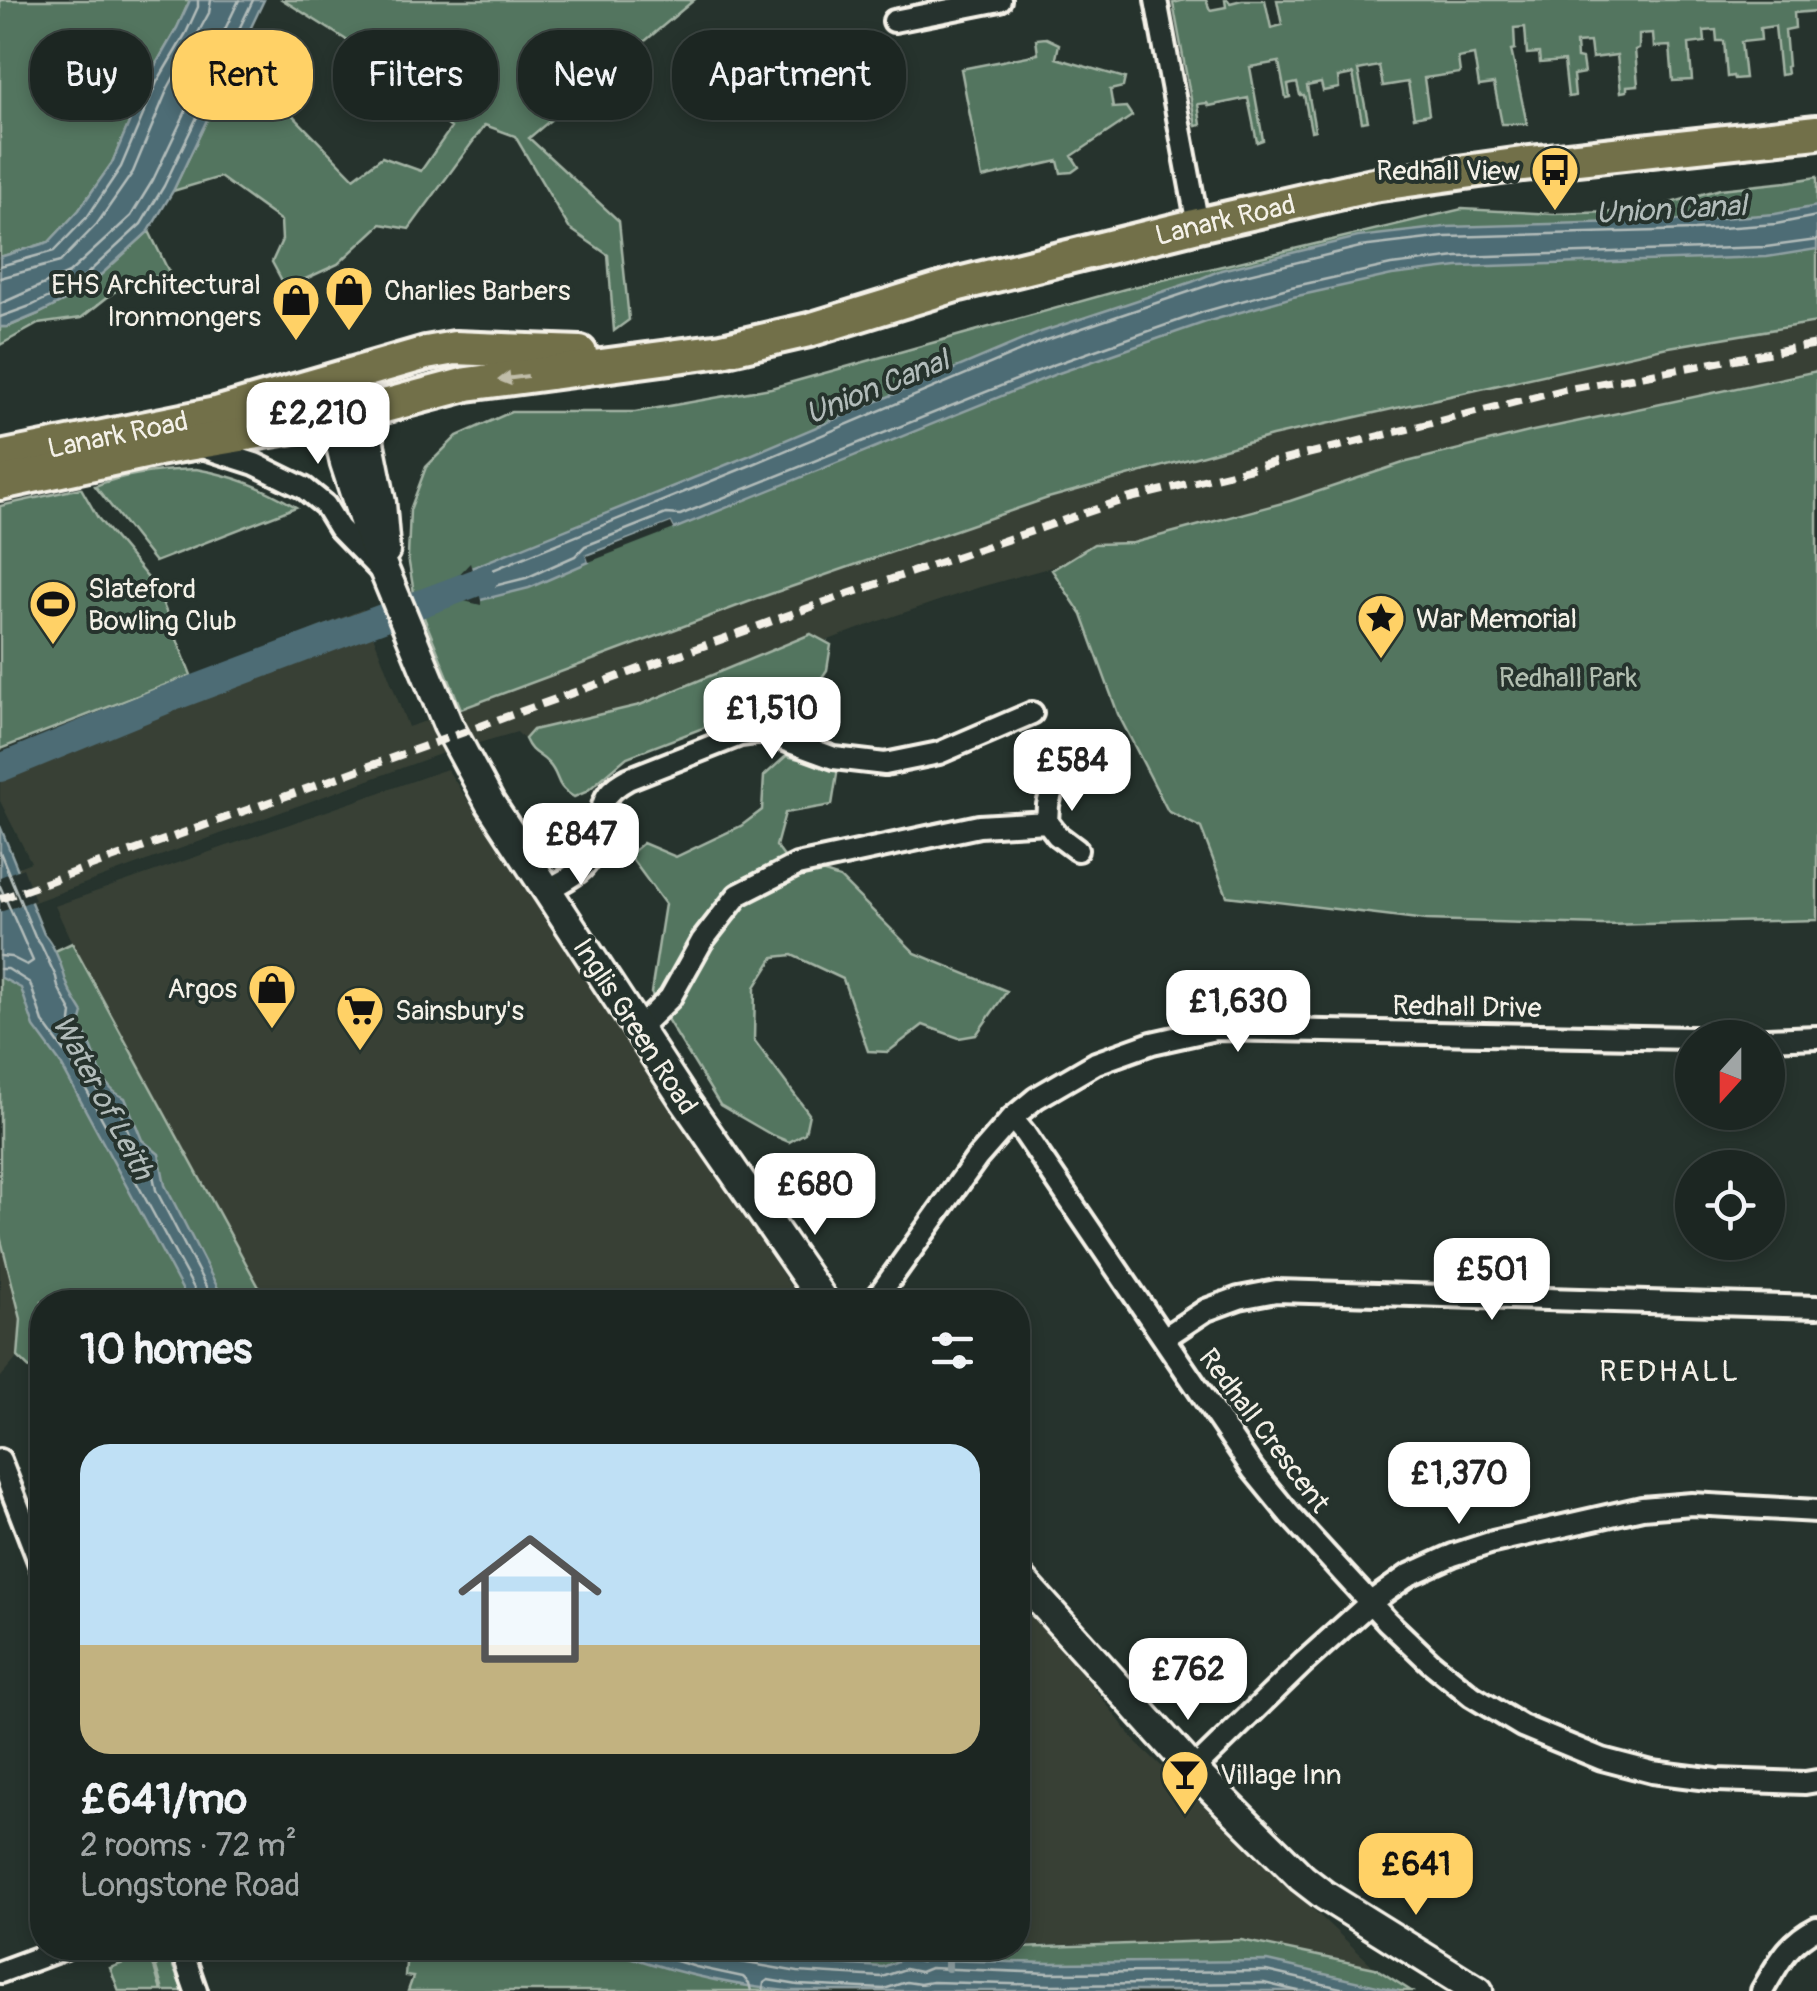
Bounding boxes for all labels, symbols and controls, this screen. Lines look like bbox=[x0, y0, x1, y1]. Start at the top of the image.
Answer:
chip: Buy bbox=[30, 30, 152, 120]
chip: Rent bbox=[172, 30, 313, 120]
chip: Filters bbox=[333, 30, 498, 120]
chip: New bbox=[518, 30, 652, 120]
chip: Apartment bbox=[672, 30, 906, 120]
bus stop icon: Redhall View bbox=[1529, 144, 1581, 212]
place label: Redhall View bbox=[1376, 154, 1520, 189]
street label: Lanark Road bbox=[1152, 187, 1299, 254]
water label: Union Canal bbox=[1595, 187, 1750, 232]
shop icon: Charlies Barbers bbox=[323, 264, 375, 332]
place label: EHS Architectural Ironmongers bbox=[51, 268, 261, 335]
shop icon: EHS Architectural Ironmongers bbox=[270, 274, 322, 342]
place label: Charlies Barbers bbox=[384, 274, 571, 309]
water label: Union Canal bbox=[800, 341, 957, 433]
one-way arrow bbox=[496, 370, 528, 386]
pin: £2,210 bbox=[237, 382, 399, 467]
text: £2,210 bbox=[269, 394, 367, 434]
street label: Lanark Road bbox=[44, 404, 191, 467]
place label: Slateford Bowling Club bbox=[88, 572, 237, 639]
sports icon: Slateford Bowling Club bbox=[27, 578, 79, 646]
place icon: War Memorial bbox=[1355, 592, 1407, 660]
place label: War Memorial bbox=[1416, 602, 1577, 637]
park label: Redhall Park bbox=[1499, 661, 1637, 696]
pin: £1,510 bbox=[691, 677, 853, 762]
text: £1,510 bbox=[726, 689, 818, 729]
pin: £584 bbox=[1013, 729, 1131, 814]
text: £584 bbox=[1036, 741, 1108, 781]
pin: £847 bbox=[522, 803, 640, 888]
text: £847 bbox=[545, 815, 617, 855]
street label: Inglis Green Road bbox=[565, 932, 705, 1121]
shop icon: Argos bbox=[246, 962, 298, 1030]
pin: £1,630 bbox=[1157, 970, 1319, 1055]
place label: Argos bbox=[167, 972, 237, 1007]
text: £1,630 bbox=[1188, 982, 1288, 1022]
supermarket icon: Sainsbury's bbox=[334, 984, 386, 1052]
street label: Redhall Drive bbox=[1392, 989, 1542, 1026]
place label: Sainsbury's bbox=[395, 994, 525, 1029]
water label: Water of Leith bbox=[44, 1009, 162, 1187]
north arrow bbox=[1675, 1020, 1785, 1130]
map controls bbox=[1675, 1020, 1785, 1260]
button: locate bbox=[1675, 1150, 1785, 1260]
pin: £680 bbox=[756, 1153, 874, 1238]
text: £680 bbox=[776, 1165, 854, 1205]
pin: £501 bbox=[1433, 1238, 1551, 1323]
text: £501 bbox=[1456, 1250, 1528, 1290]
icon: filters bbox=[925, 1323, 980, 1378]
text: 10 homes bbox=[80, 1324, 252, 1376]
street label: Redhall Crescent bbox=[1191, 1342, 1337, 1521]
district label: REDHALL bbox=[1599, 1353, 1741, 1390]
pin: £1,370 bbox=[1378, 1442, 1540, 1527]
text: £1,370 bbox=[1410, 1454, 1508, 1494]
icon: home bbox=[440, 1509, 620, 1689]
pin: £762 bbox=[1129, 1638, 1247, 1723]
text: £762 bbox=[1151, 1650, 1225, 1690]
bar icon: Village Inn bbox=[1159, 1748, 1211, 1816]
place label: Village Inn bbox=[1220, 1758, 1342, 1793]
text: £641/mo bbox=[80, 1774, 247, 1826]
text: 2 rooms · 72 m² bbox=[80, 1826, 297, 1866]
pin: £641 bbox=[1357, 1833, 1475, 1918]
text: £641 bbox=[1381, 1845, 1451, 1885]
text: Longstone Road bbox=[80, 1866, 300, 1906]

